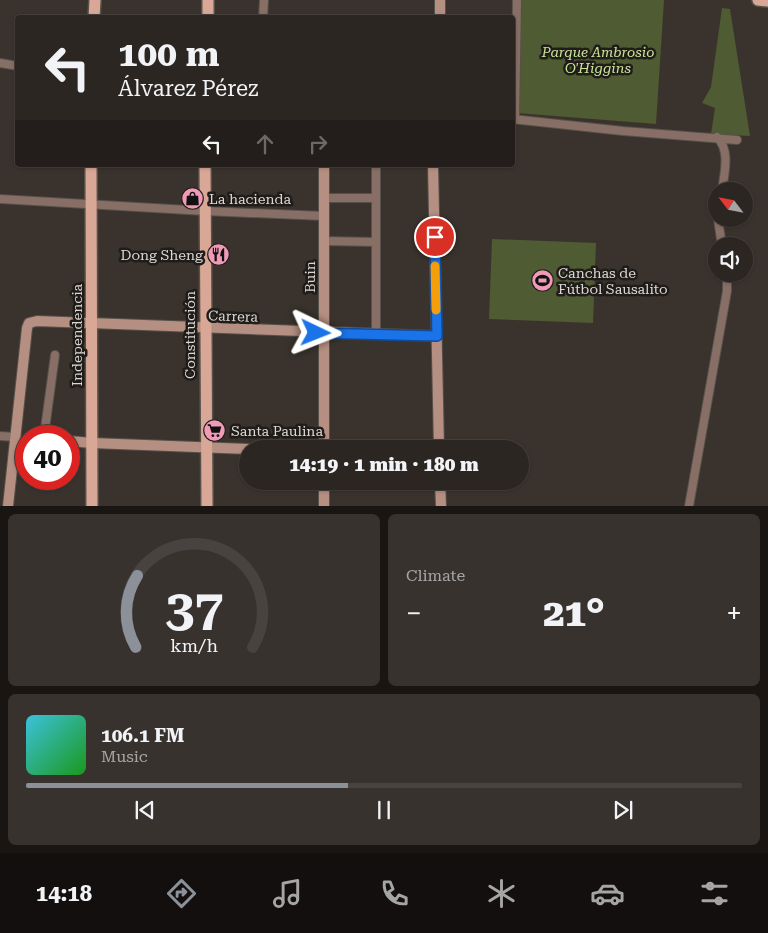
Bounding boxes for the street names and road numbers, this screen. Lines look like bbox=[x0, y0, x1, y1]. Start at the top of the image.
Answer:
street label: Buin bbox=[302, 261, 318, 293]
street label: Independencia bbox=[69, 283, 85, 386]
street label: Constitución bbox=[182, 291, 198, 379]
street label: Carrera bbox=[208, 307, 259, 325]

